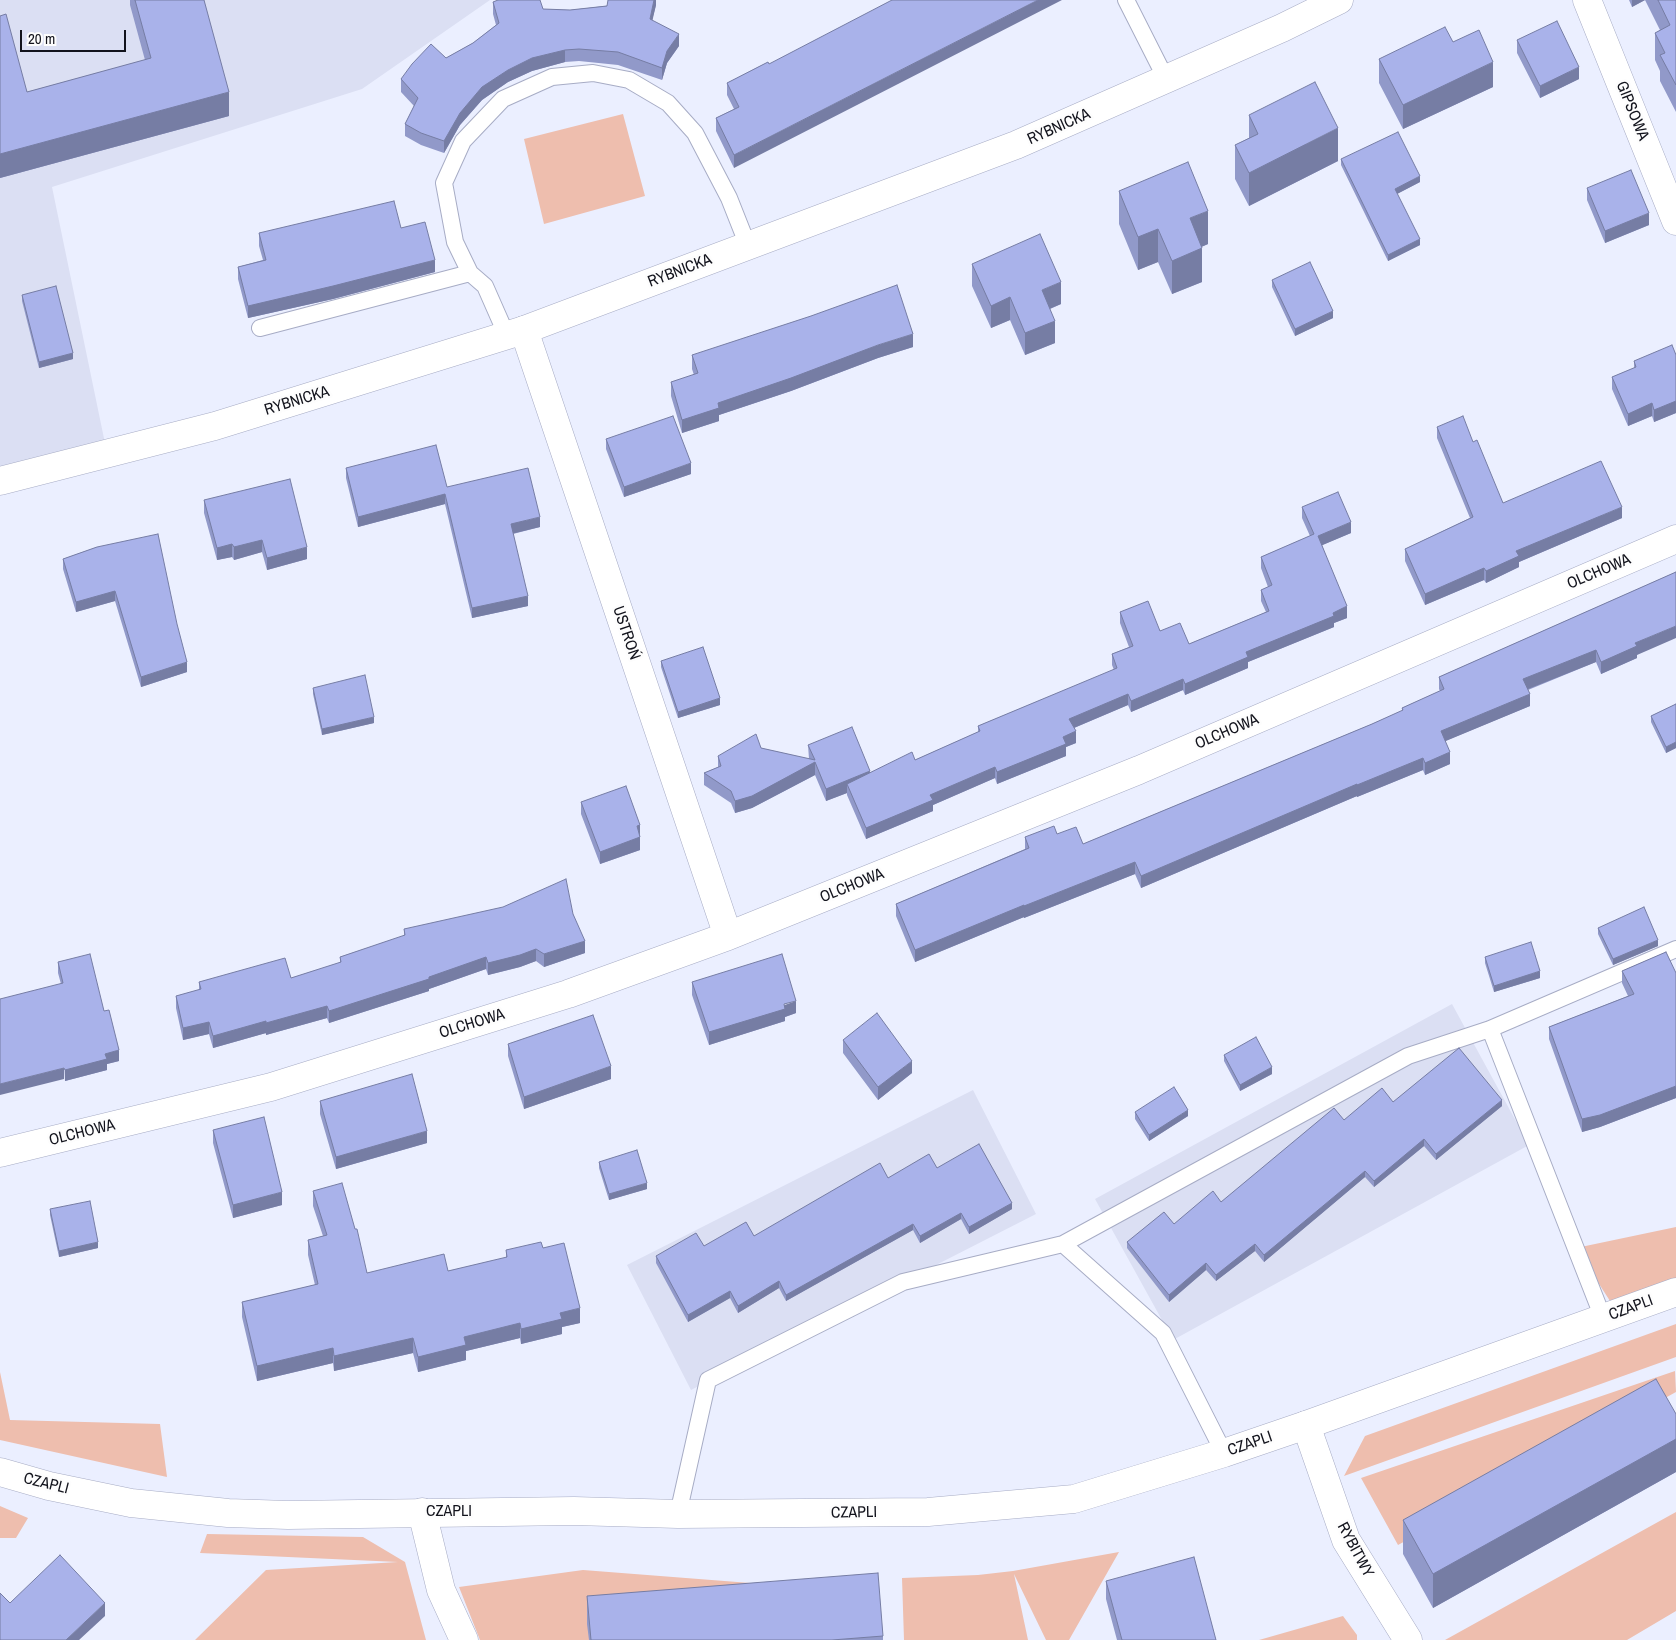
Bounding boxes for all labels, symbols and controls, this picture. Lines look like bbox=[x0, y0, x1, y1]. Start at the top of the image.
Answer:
scale bar bbox=[22, 20, 129, 52]
text: 20 m bbox=[28, 28, 55, 49]
street label: GIPSOWA bbox=[1611, 79, 1653, 143]
street label: RYBNICKA bbox=[1025, 105, 1093, 149]
street label: RYBNICKA bbox=[645, 250, 715, 292]
street label: RYBNICKA bbox=[262, 382, 332, 420]
street label: OLCHOWA bbox=[1564, 550, 1634, 594]
street label: USTROŃ bbox=[608, 604, 644, 662]
street label: OLCHOWA bbox=[1192, 710, 1262, 754]
street label: OLCHOWA bbox=[817, 864, 887, 908]
street label: OLCHOWA bbox=[437, 1005, 507, 1043]
street label: OLCHOWA bbox=[47, 1116, 117, 1150]
street label: CZAPLI bbox=[1606, 1291, 1656, 1325]
street label: CZAPLI bbox=[1225, 1427, 1275, 1461]
street label: CZAPLI bbox=[21, 1469, 71, 1499]
street label: CZAPLI bbox=[426, 1502, 472, 1522]
street label: CZAPLI bbox=[831, 1503, 877, 1523]
street label: RYBITWY bbox=[1333, 1519, 1377, 1581]

